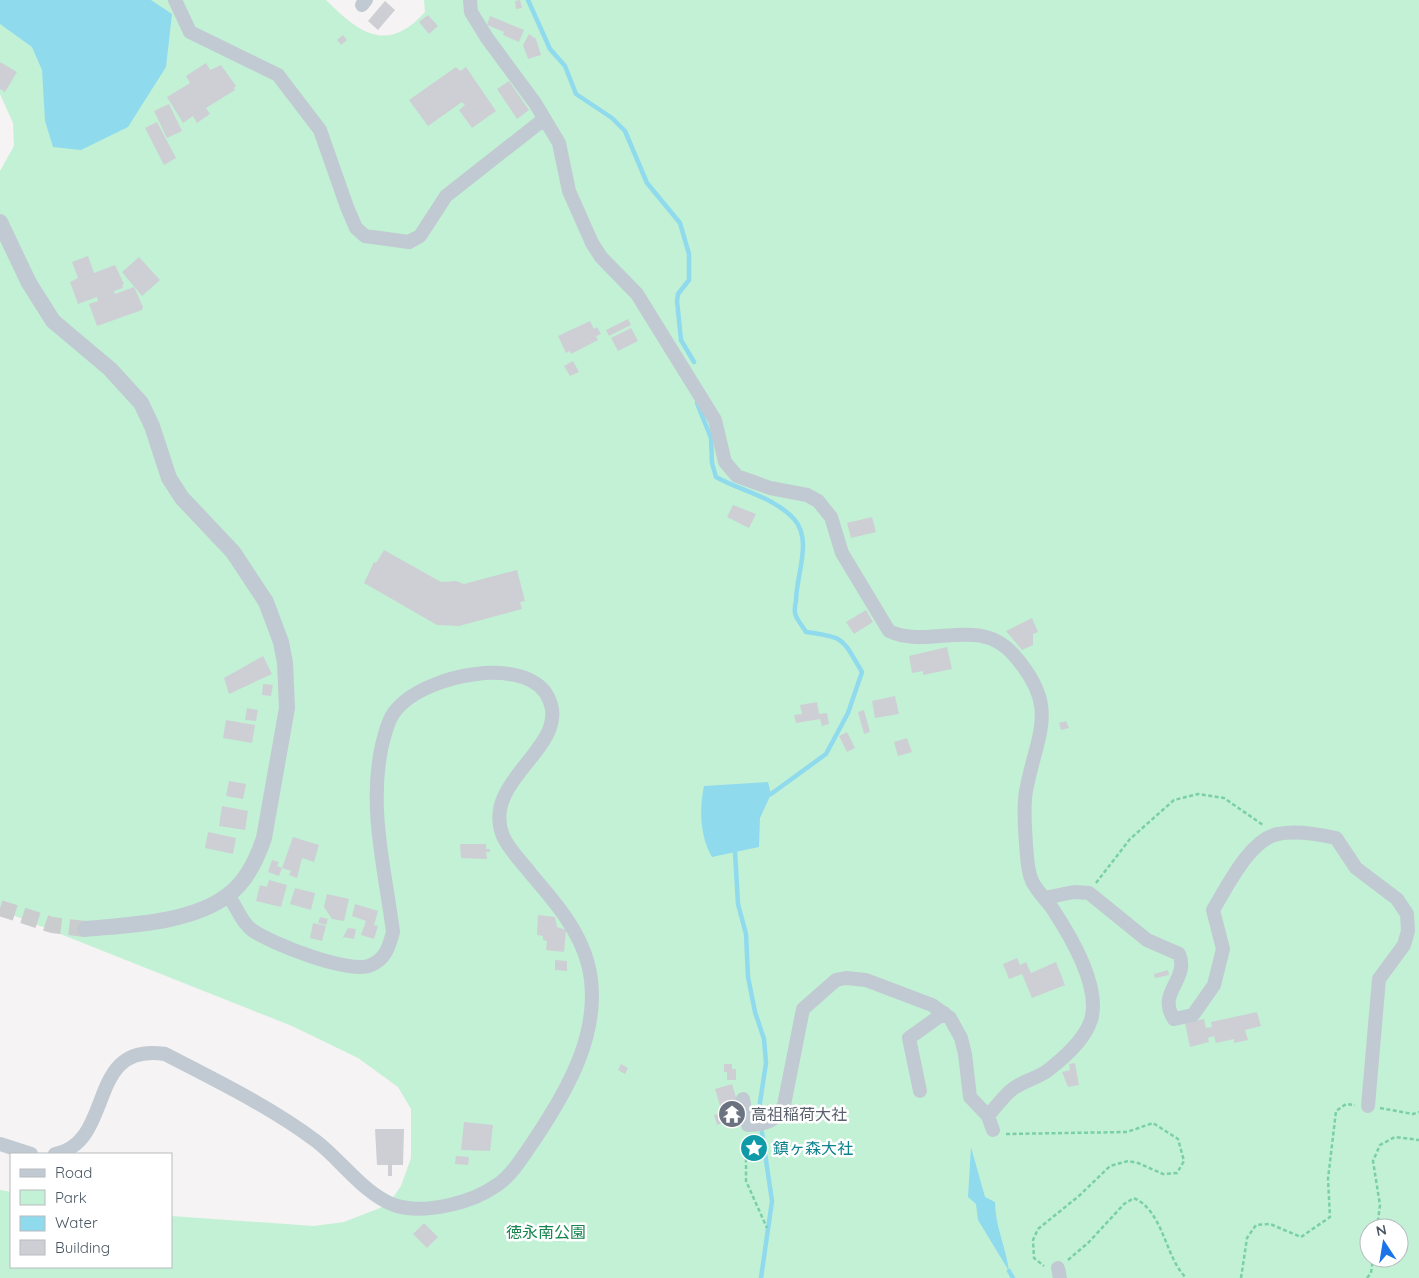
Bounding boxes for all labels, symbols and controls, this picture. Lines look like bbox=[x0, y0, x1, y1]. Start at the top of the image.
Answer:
temple icon: 高祖稲荷大社 bbox=[717, 1099, 747, 1129]
place label: 高祖稲荷大社 bbox=[751, 1104, 847, 1124]
place icon: 鎮ヶ森大社 bbox=[739, 1133, 769, 1163]
place label: 鎮ヶ森大社 bbox=[773, 1138, 853, 1158]
legend bbox=[10, 1153, 172, 1268]
text: Road bbox=[55, 1163, 92, 1182]
text: Park bbox=[55, 1188, 87, 1207]
text: Water bbox=[55, 1213, 98, 1232]
north arrow bbox=[1359, 1218, 1409, 1268]
text: N bbox=[1374, 1220, 1388, 1240]
park label: 徳永南公園 bbox=[506, 1222, 586, 1242]
text: Building bbox=[55, 1238, 110, 1257]

